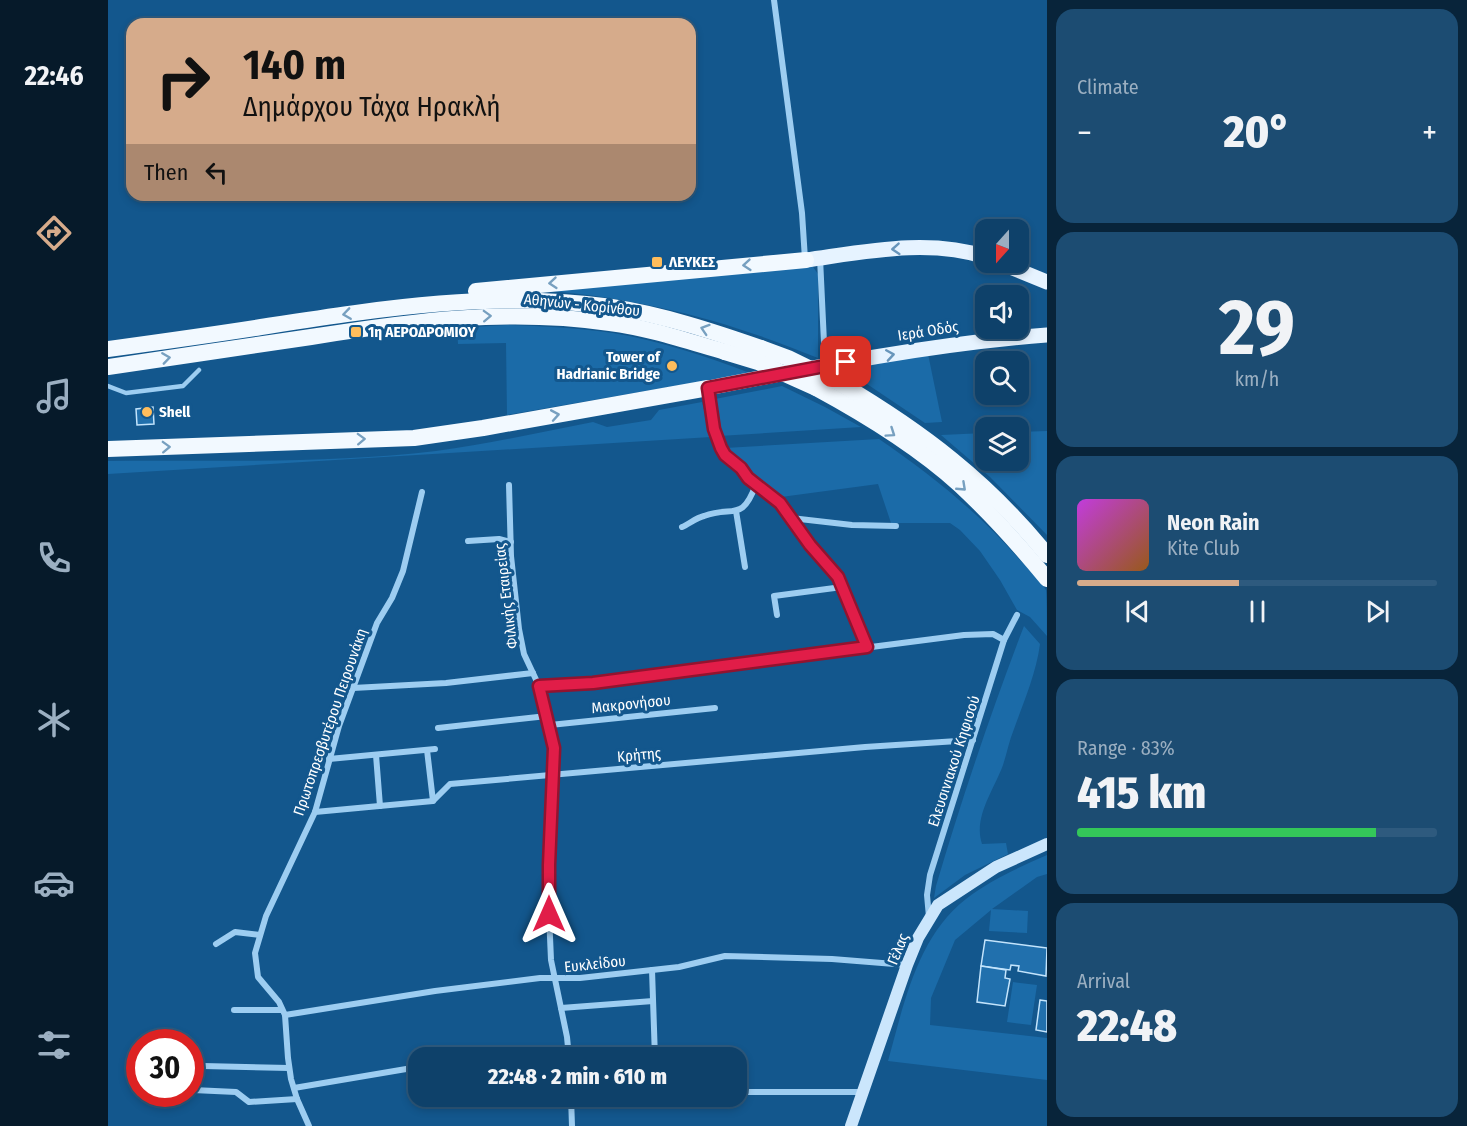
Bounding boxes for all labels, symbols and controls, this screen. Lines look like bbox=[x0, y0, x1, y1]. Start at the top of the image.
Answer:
text: 140 m bbox=[243, 40, 346, 90]
icon: right bbox=[144, 42, 222, 120]
text: 22:46 bbox=[24, 60, 84, 92]
text: Climate bbox=[1077, 75, 1139, 99]
text: Δημάρχου Τάχα Ηρακλή bbox=[243, 91, 501, 123]
text: 20° bbox=[1223, 105, 1290, 159]
text: − bbox=[1077, 113, 1092, 153]
text: + bbox=[1422, 113, 1437, 153]
icon: left bbox=[200, 156, 233, 189]
text: Then bbox=[144, 159, 188, 186]
icon: directions bbox=[33, 212, 75, 254]
north arrow bbox=[975, 219, 1029, 273]
map controls bbox=[975, 219, 1029, 471]
one-way arrow bbox=[892, 243, 901, 256]
place label: ΛΕΥΚΕΣ bbox=[668, 253, 715, 271]
marker: ΛΕΥΚΕΣ bbox=[650, 255, 664, 269]
one-way arrow bbox=[743, 258, 752, 271]
one-way arrow bbox=[549, 276, 558, 289]
text: 29 bbox=[1219, 281, 1295, 375]
button: sound bbox=[975, 285, 1029, 339]
street label: Αθηνών - Κορίνθου bbox=[523, 290, 641, 320]
one-way arrow bbox=[342, 307, 352, 319]
one-way arrow bbox=[482, 310, 491, 323]
street label: Ιερά Οδός bbox=[896, 317, 960, 345]
place label: 1η ΑΕΡΟΔΡΟΜΙΟΥ bbox=[368, 323, 477, 341]
one-way arrow bbox=[700, 324, 711, 337]
marker: 1η ΑΕΡΟΔΡΟΜΙΟΥ bbox=[349, 325, 363, 339]
pin bbox=[820, 336, 871, 387]
icon: arrive bbox=[829, 345, 862, 378]
place label: Tower of Hadrianic Bridge bbox=[556, 348, 661, 383]
one-way arrow bbox=[884, 349, 894, 362]
button: search bbox=[975, 351, 1029, 405]
one-way arrow bbox=[161, 353, 170, 365]
marker: Tower of Hadrianic Bridge bbox=[665, 359, 679, 373]
text: km/h bbox=[1235, 367, 1279, 391]
icon: music bbox=[33, 375, 75, 417]
place label: Shell bbox=[159, 403, 191, 421]
marker: Shell bbox=[140, 405, 154, 419]
one-way arrow bbox=[550, 410, 559, 422]
button: layers bbox=[975, 417, 1029, 471]
one-way arrow bbox=[885, 426, 896, 437]
one-way arrow bbox=[357, 433, 366, 446]
one-way arrow bbox=[162, 440, 171, 453]
one-way arrow bbox=[954, 480, 965, 491]
text: Neon Rain bbox=[1167, 509, 1260, 536]
text: Kite Club bbox=[1167, 536, 1240, 560]
icon: phone bbox=[33, 537, 75, 579]
street label: Φιλικής Εταιρείας bbox=[491, 542, 521, 650]
icon: previous bbox=[1121, 595, 1154, 628]
icon: pause bbox=[1241, 595, 1274, 628]
icon: next bbox=[1361, 595, 1394, 628]
street label: Πρωτοπρεσβυτέρου Πειρουνάκη bbox=[289, 626, 371, 818]
street label: Μακρονήσου bbox=[590, 691, 672, 717]
street label: Ελευσινιακού Κηφισού bbox=[924, 693, 984, 829]
icon: climate bbox=[33, 699, 75, 741]
text: Range · 83% bbox=[1077, 736, 1175, 760]
street label: Κρήτης bbox=[616, 744, 662, 766]
text: 415 km bbox=[1077, 766, 1206, 820]
icon: car bbox=[33, 862, 75, 904]
position arrow bbox=[517, 882, 581, 946]
street label: Γέλας bbox=[884, 930, 913, 967]
street label: Ευκλείδου bbox=[563, 952, 627, 976]
text: Arrival bbox=[1077, 969, 1130, 993]
text: 22:48 bbox=[1077, 999, 1177, 1053]
icon: filters bbox=[33, 1024, 75, 1066]
speed limit sign: 30 bbox=[126, 1029, 204, 1107]
text: 22:48 · 2 min · 610 m bbox=[488, 1063, 667, 1090]

